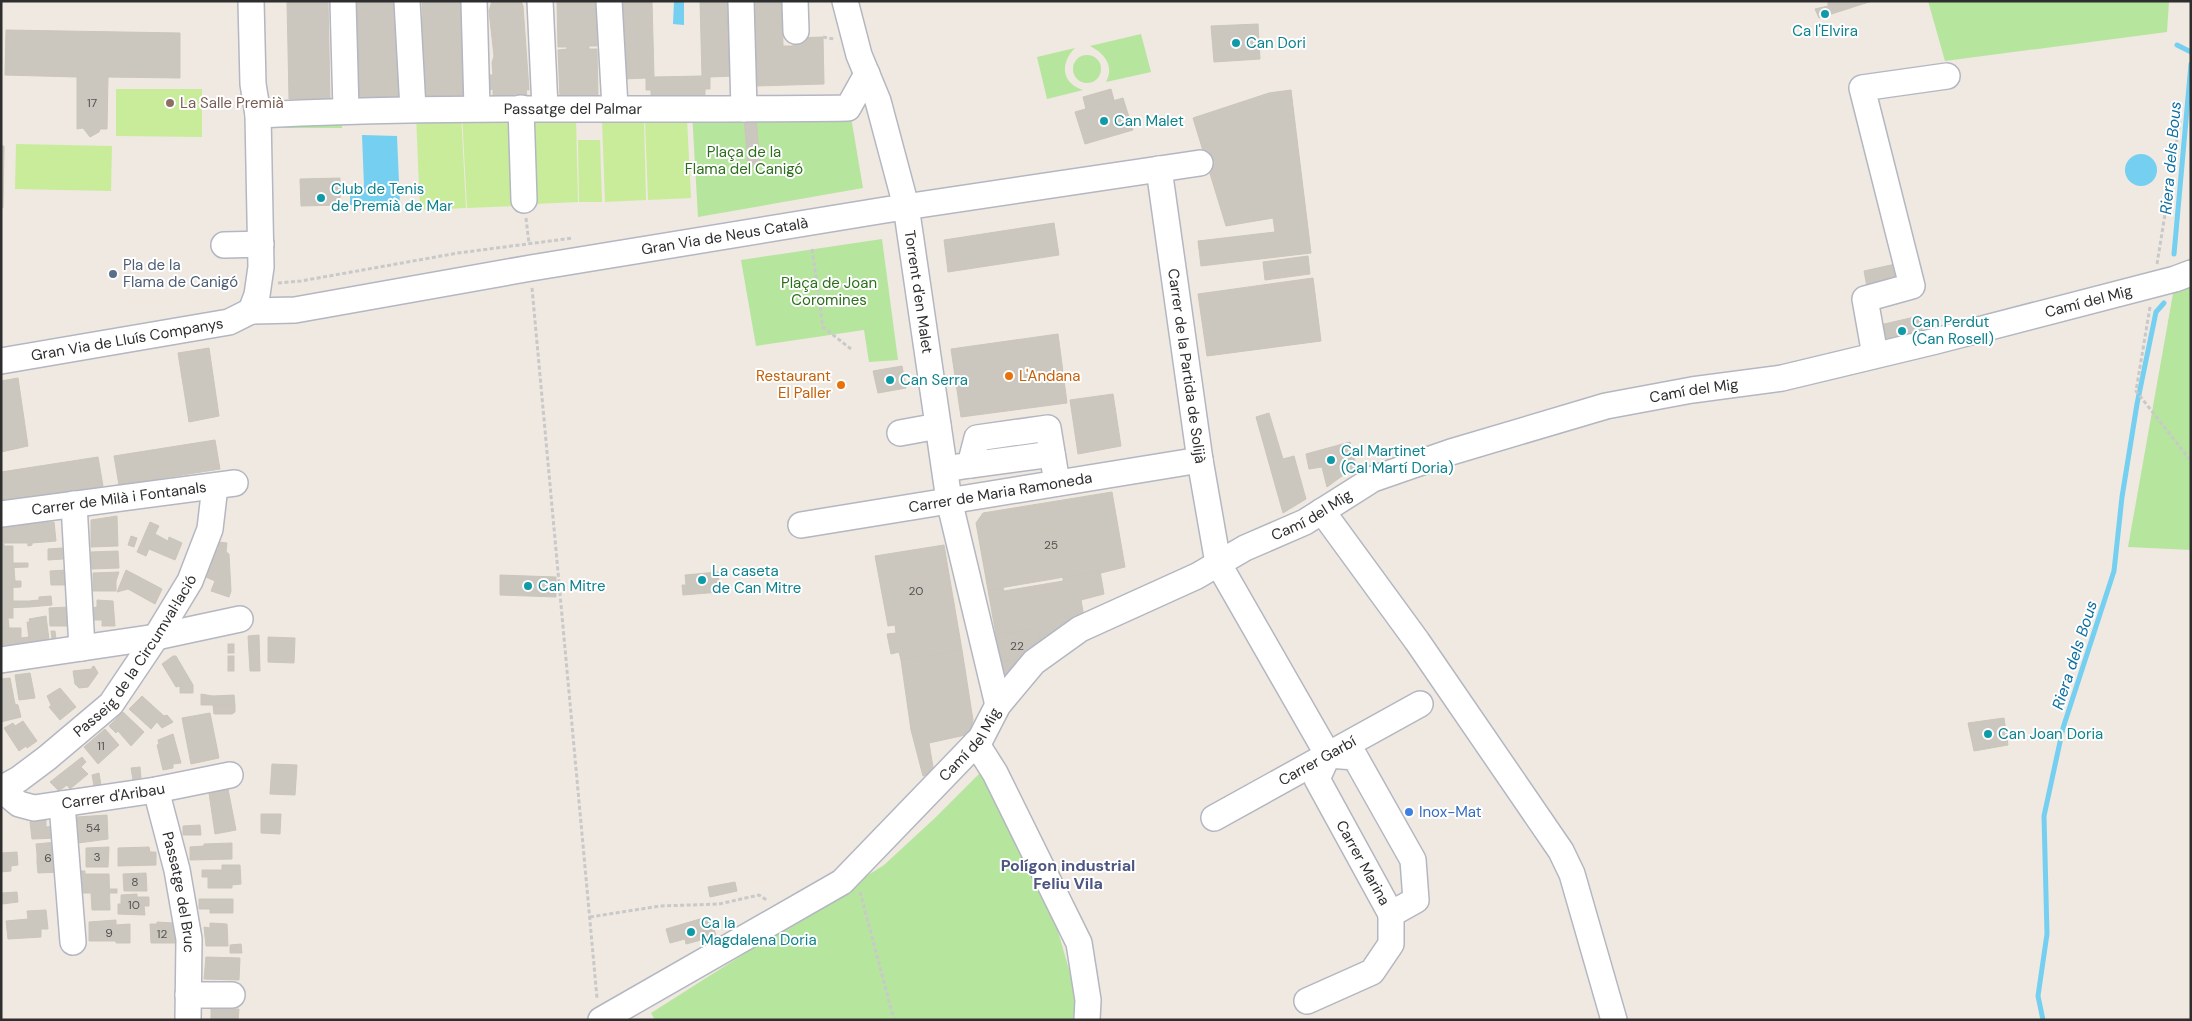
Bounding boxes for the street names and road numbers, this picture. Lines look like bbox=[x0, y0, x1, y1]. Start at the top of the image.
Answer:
street label: Passatge del Palmar bbox=[504, 99, 643, 119]
street label: Gran Via de Neus Català bbox=[640, 213, 810, 260]
street label: Torrent d'en Malet bbox=[900, 229, 937, 355]
street label: Carrer de la Partida de Solijà bbox=[1163, 267, 1210, 465]
street label: Camí del Mig bbox=[2043, 281, 2134, 322]
street label: Gran Via de Lluís Companys bbox=[30, 313, 225, 366]
street label: Camí del Mig bbox=[1648, 374, 1739, 408]
street label: Carrer de Maria Ramoneda bbox=[907, 468, 1094, 517]
street label: Carrer de Milà i Fontanals bbox=[30, 477, 208, 520]
street label: Camí del Mig bbox=[1268, 485, 1356, 545]
street label: Passeig de la Circumval·lació bbox=[69, 572, 201, 742]
street label: Camí del Mig bbox=[934, 704, 1005, 786]
street label: Carrer Garbí bbox=[1275, 731, 1360, 790]
street label: Carrer d'Aribau bbox=[60, 778, 167, 814]
street label: Carrer Marina bbox=[1331, 817, 1395, 909]
street label: Passatge del Bruc bbox=[157, 829, 199, 953]

